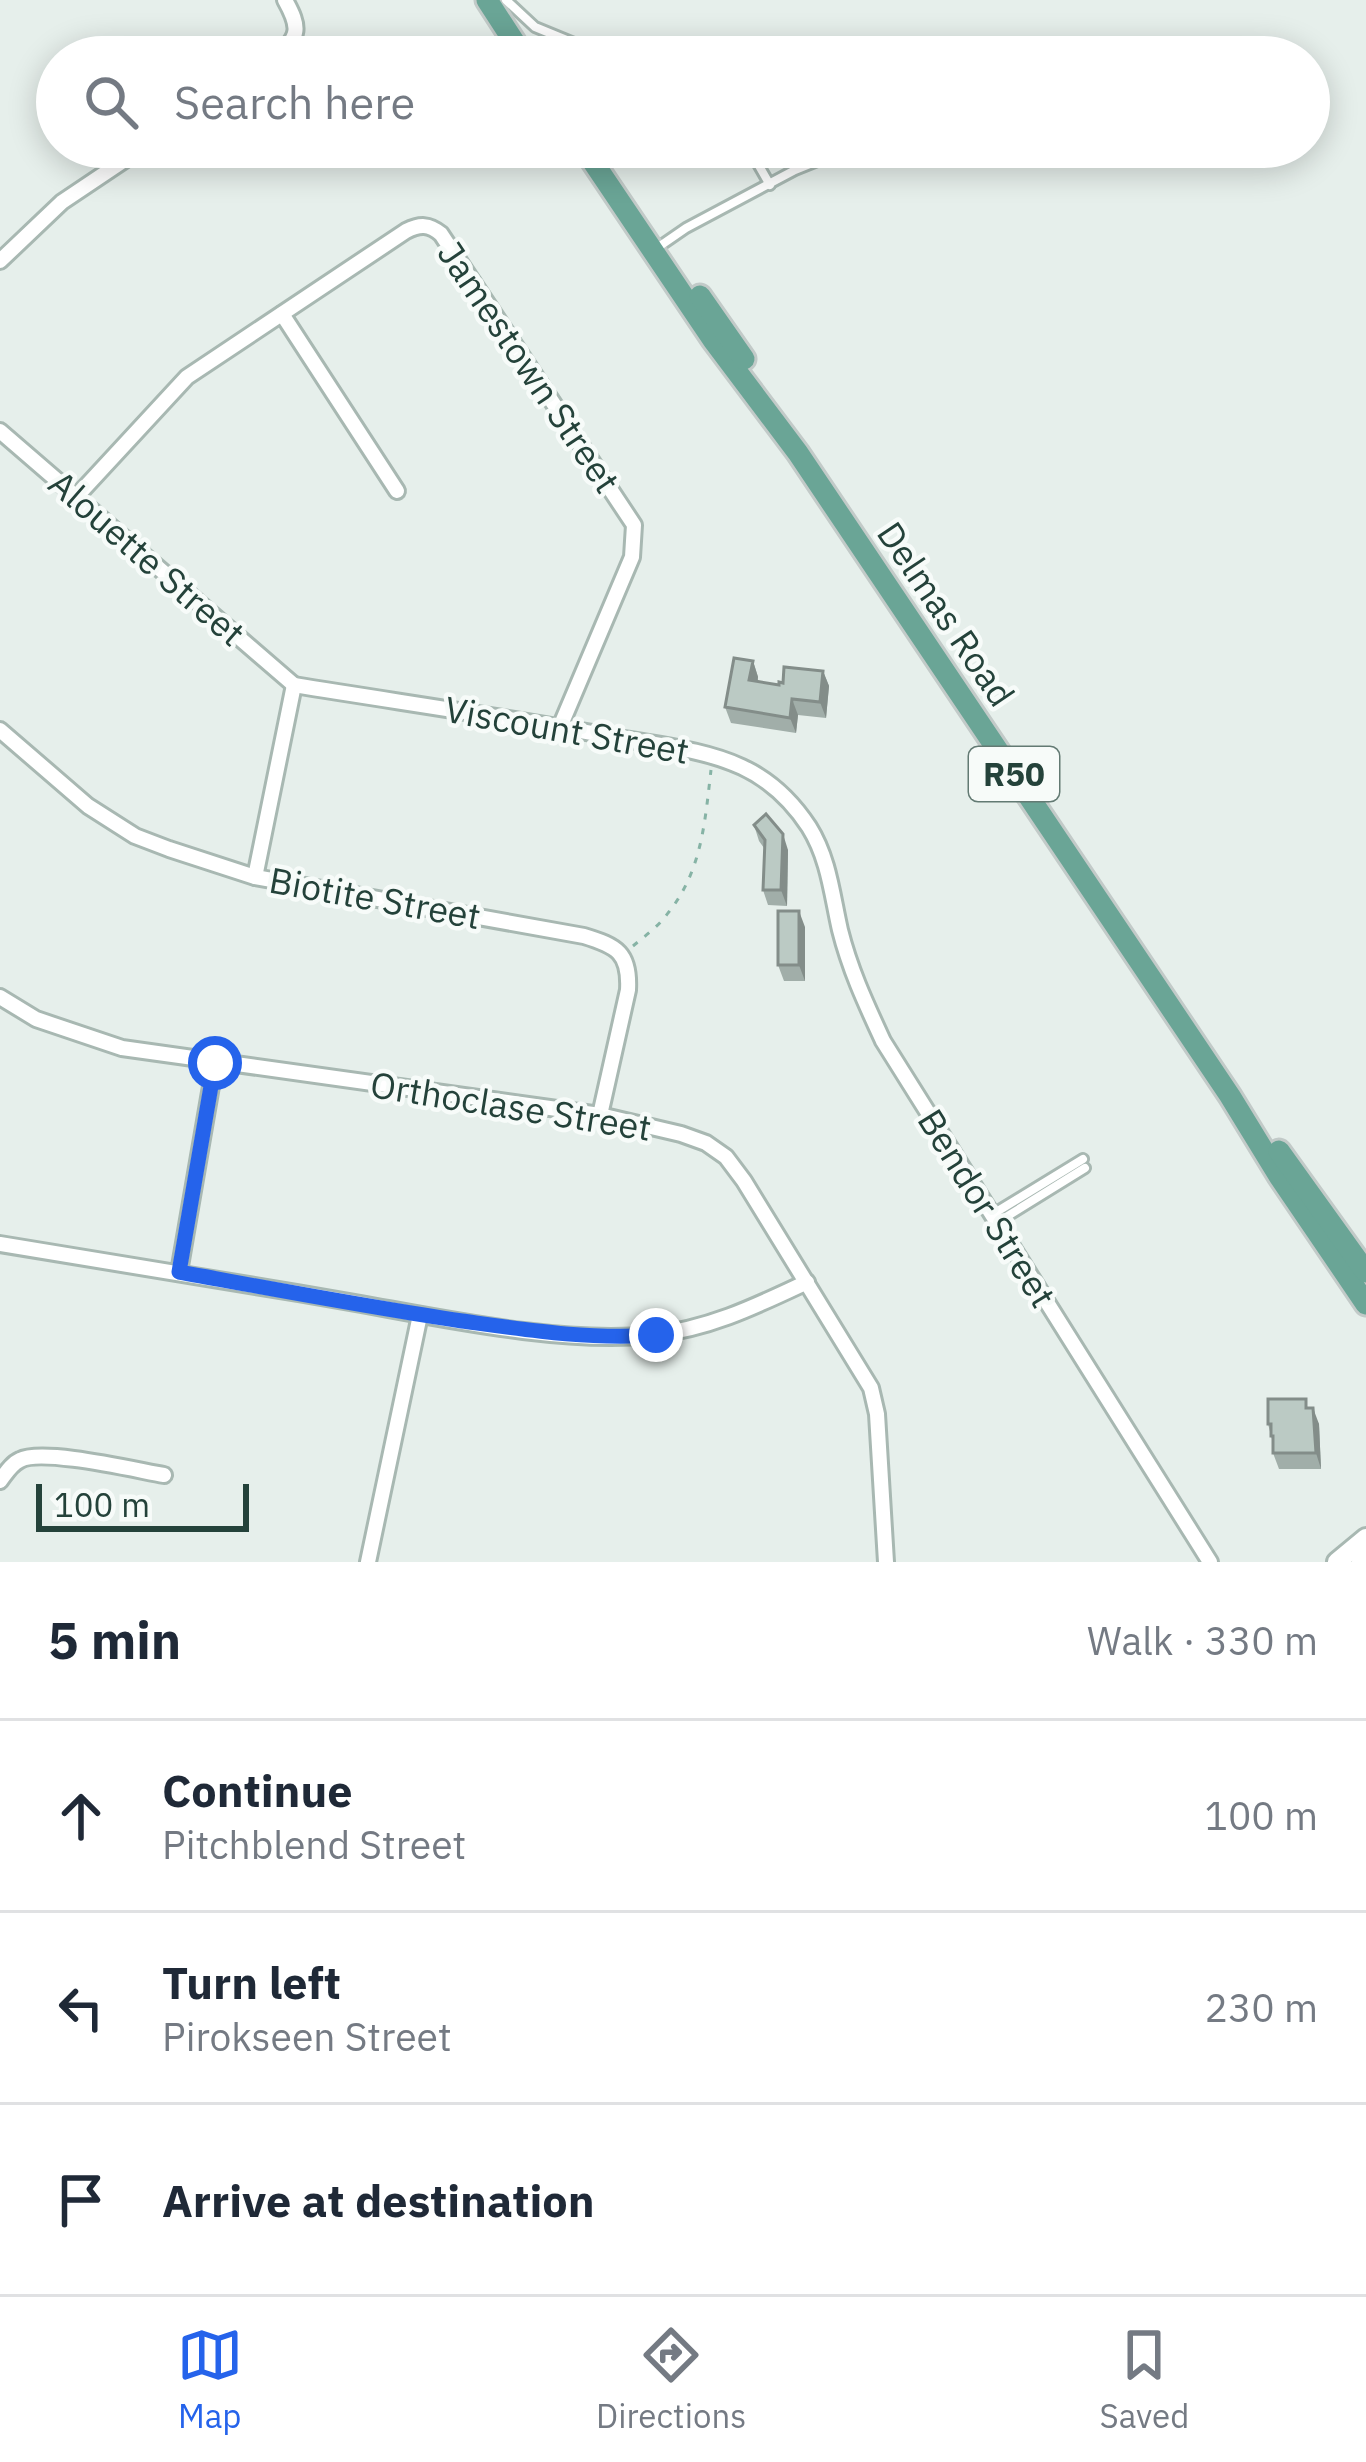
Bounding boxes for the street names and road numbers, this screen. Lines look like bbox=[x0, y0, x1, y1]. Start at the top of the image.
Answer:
street label: Jamestown Street bbox=[428, 232, 631, 502]
street label: Alouette Street bbox=[39, 459, 255, 656]
street label: Delmas Road bbox=[867, 512, 1025, 715]
street label: Viscount Street bbox=[441, 685, 693, 774]
road number: R50 bbox=[969, 747, 1059, 801]
street label: Biotite Street bbox=[266, 856, 484, 939]
street label: Orthoclase Street bbox=[367, 1060, 655, 1151]
street label: Bendor Street bbox=[908, 1100, 1067, 1316]

